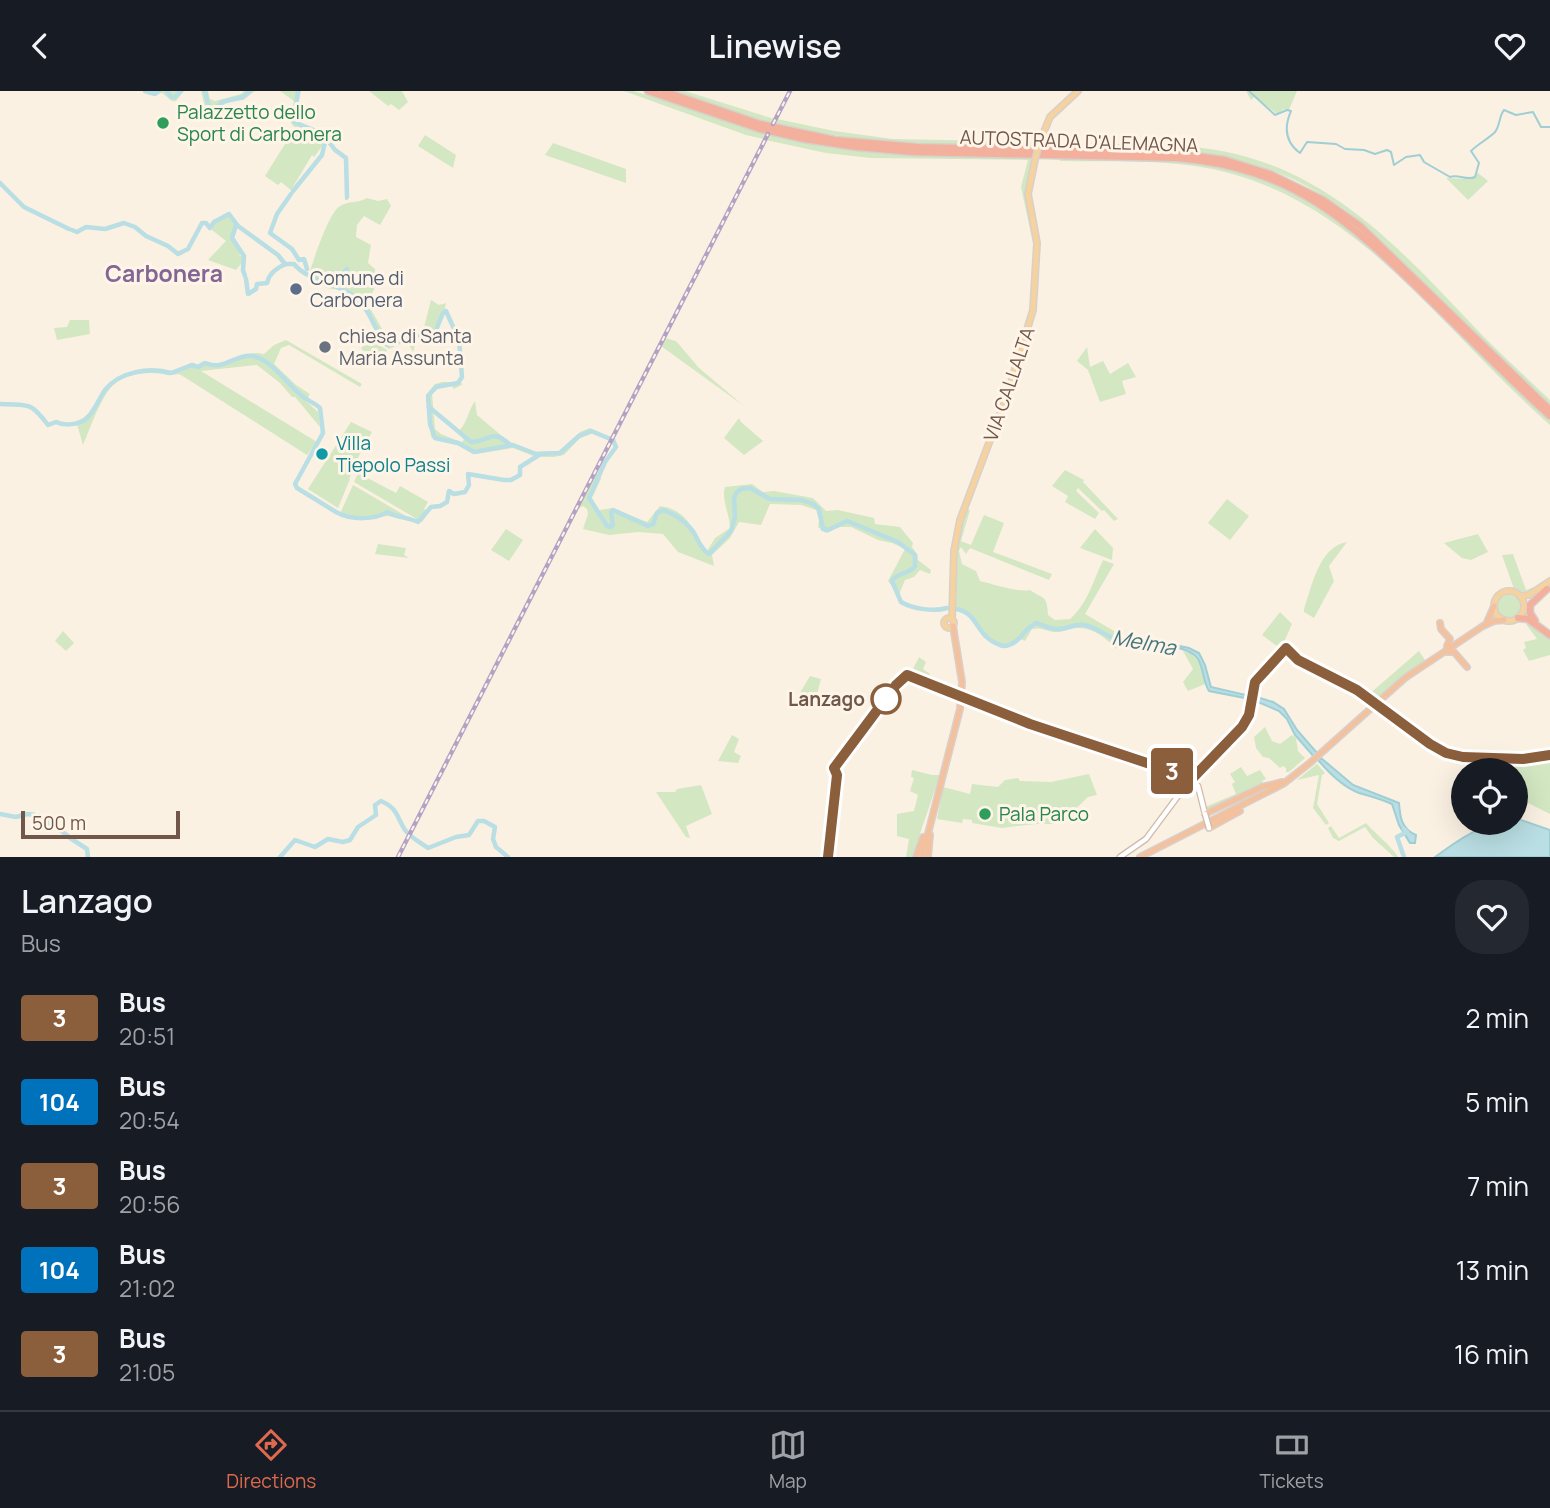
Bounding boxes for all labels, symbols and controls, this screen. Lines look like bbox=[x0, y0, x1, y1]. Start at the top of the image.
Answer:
text: Linewise bbox=[708, 24, 842, 68]
icon: back bbox=[21, 27, 59, 65]
icon: heart bbox=[1491, 27, 1529, 65]
place label: Palazzetto dello Sport di Carbonera bbox=[177, 99, 342, 147]
marker: Palazzetto dello Sport di Carbonera bbox=[155, 115, 171, 131]
street label: AUTOSTRADA D'ALEMAGNA bbox=[959, 124, 1199, 158]
district label: Carbonera bbox=[105, 257, 223, 289]
place label: Comune di Carbonera bbox=[310, 265, 404, 313]
marker: Comune di Carbonera bbox=[288, 281, 304, 297]
place label: chiesa di Santa Maria Assunta bbox=[339, 323, 472, 371]
street label: VIA CALLALTA bbox=[977, 323, 1041, 445]
marker: chiesa di Santa Maria Assunta bbox=[317, 339, 333, 355]
place label: Villa Tiepolo Passi bbox=[336, 430, 451, 478]
marker: Villa Tiepolo Passi bbox=[314, 446, 330, 462]
water label: Melma bbox=[1110, 623, 1179, 662]
marker: Lanzago bbox=[871, 684, 901, 714]
place label: Lanzago bbox=[788, 686, 865, 712]
line badge: 3 bbox=[1149, 748, 1195, 794]
text: 3 bbox=[1165, 754, 1179, 787]
map controls bbox=[1451, 758, 1528, 835]
button: locate bbox=[1451, 758, 1528, 835]
place label: Pala Parco bbox=[999, 801, 1089, 827]
marker: Pala Parco bbox=[977, 806, 993, 822]
scale bar bbox=[21, 808, 180, 840]
text: 500 m bbox=[32, 810, 86, 836]
text: Lanzago bbox=[21, 878, 153, 923]
button: heart bbox=[1455, 880, 1529, 954]
text: Bus bbox=[21, 927, 61, 959]
text: Bus bbox=[119, 984, 166, 1020]
text: 2 min bbox=[1465, 1000, 1529, 1036]
text: 3 bbox=[53, 1001, 66, 1034]
text: 20:51 bbox=[119, 1020, 175, 1052]
text: Bus bbox=[119, 1068, 166, 1104]
text: 5 min bbox=[1465, 1084, 1529, 1120]
text: 104 bbox=[39, 1085, 80, 1118]
text: 20:54 bbox=[119, 1104, 180, 1136]
text: Bus bbox=[119, 1152, 166, 1188]
text: 7 min bbox=[1467, 1168, 1529, 1204]
text: 3 bbox=[53, 1169, 66, 1202]
text: 20:56 bbox=[119, 1188, 181, 1220]
text: Bus bbox=[119, 1236, 166, 1272]
text: 13 min bbox=[1456, 1252, 1529, 1288]
text: 104 bbox=[39, 1253, 80, 1286]
text: 21:02 bbox=[119, 1272, 175, 1304]
text: Bus bbox=[119, 1320, 166, 1356]
text: 16 min bbox=[1454, 1336, 1529, 1372]
text: 3 bbox=[53, 1337, 66, 1370]
text: 21:05 bbox=[119, 1356, 175, 1388]
tab: Directions bbox=[226, 1426, 316, 1494]
tab: Map bbox=[769, 1426, 807, 1494]
tab: Tickets bbox=[1259, 1426, 1324, 1494]

